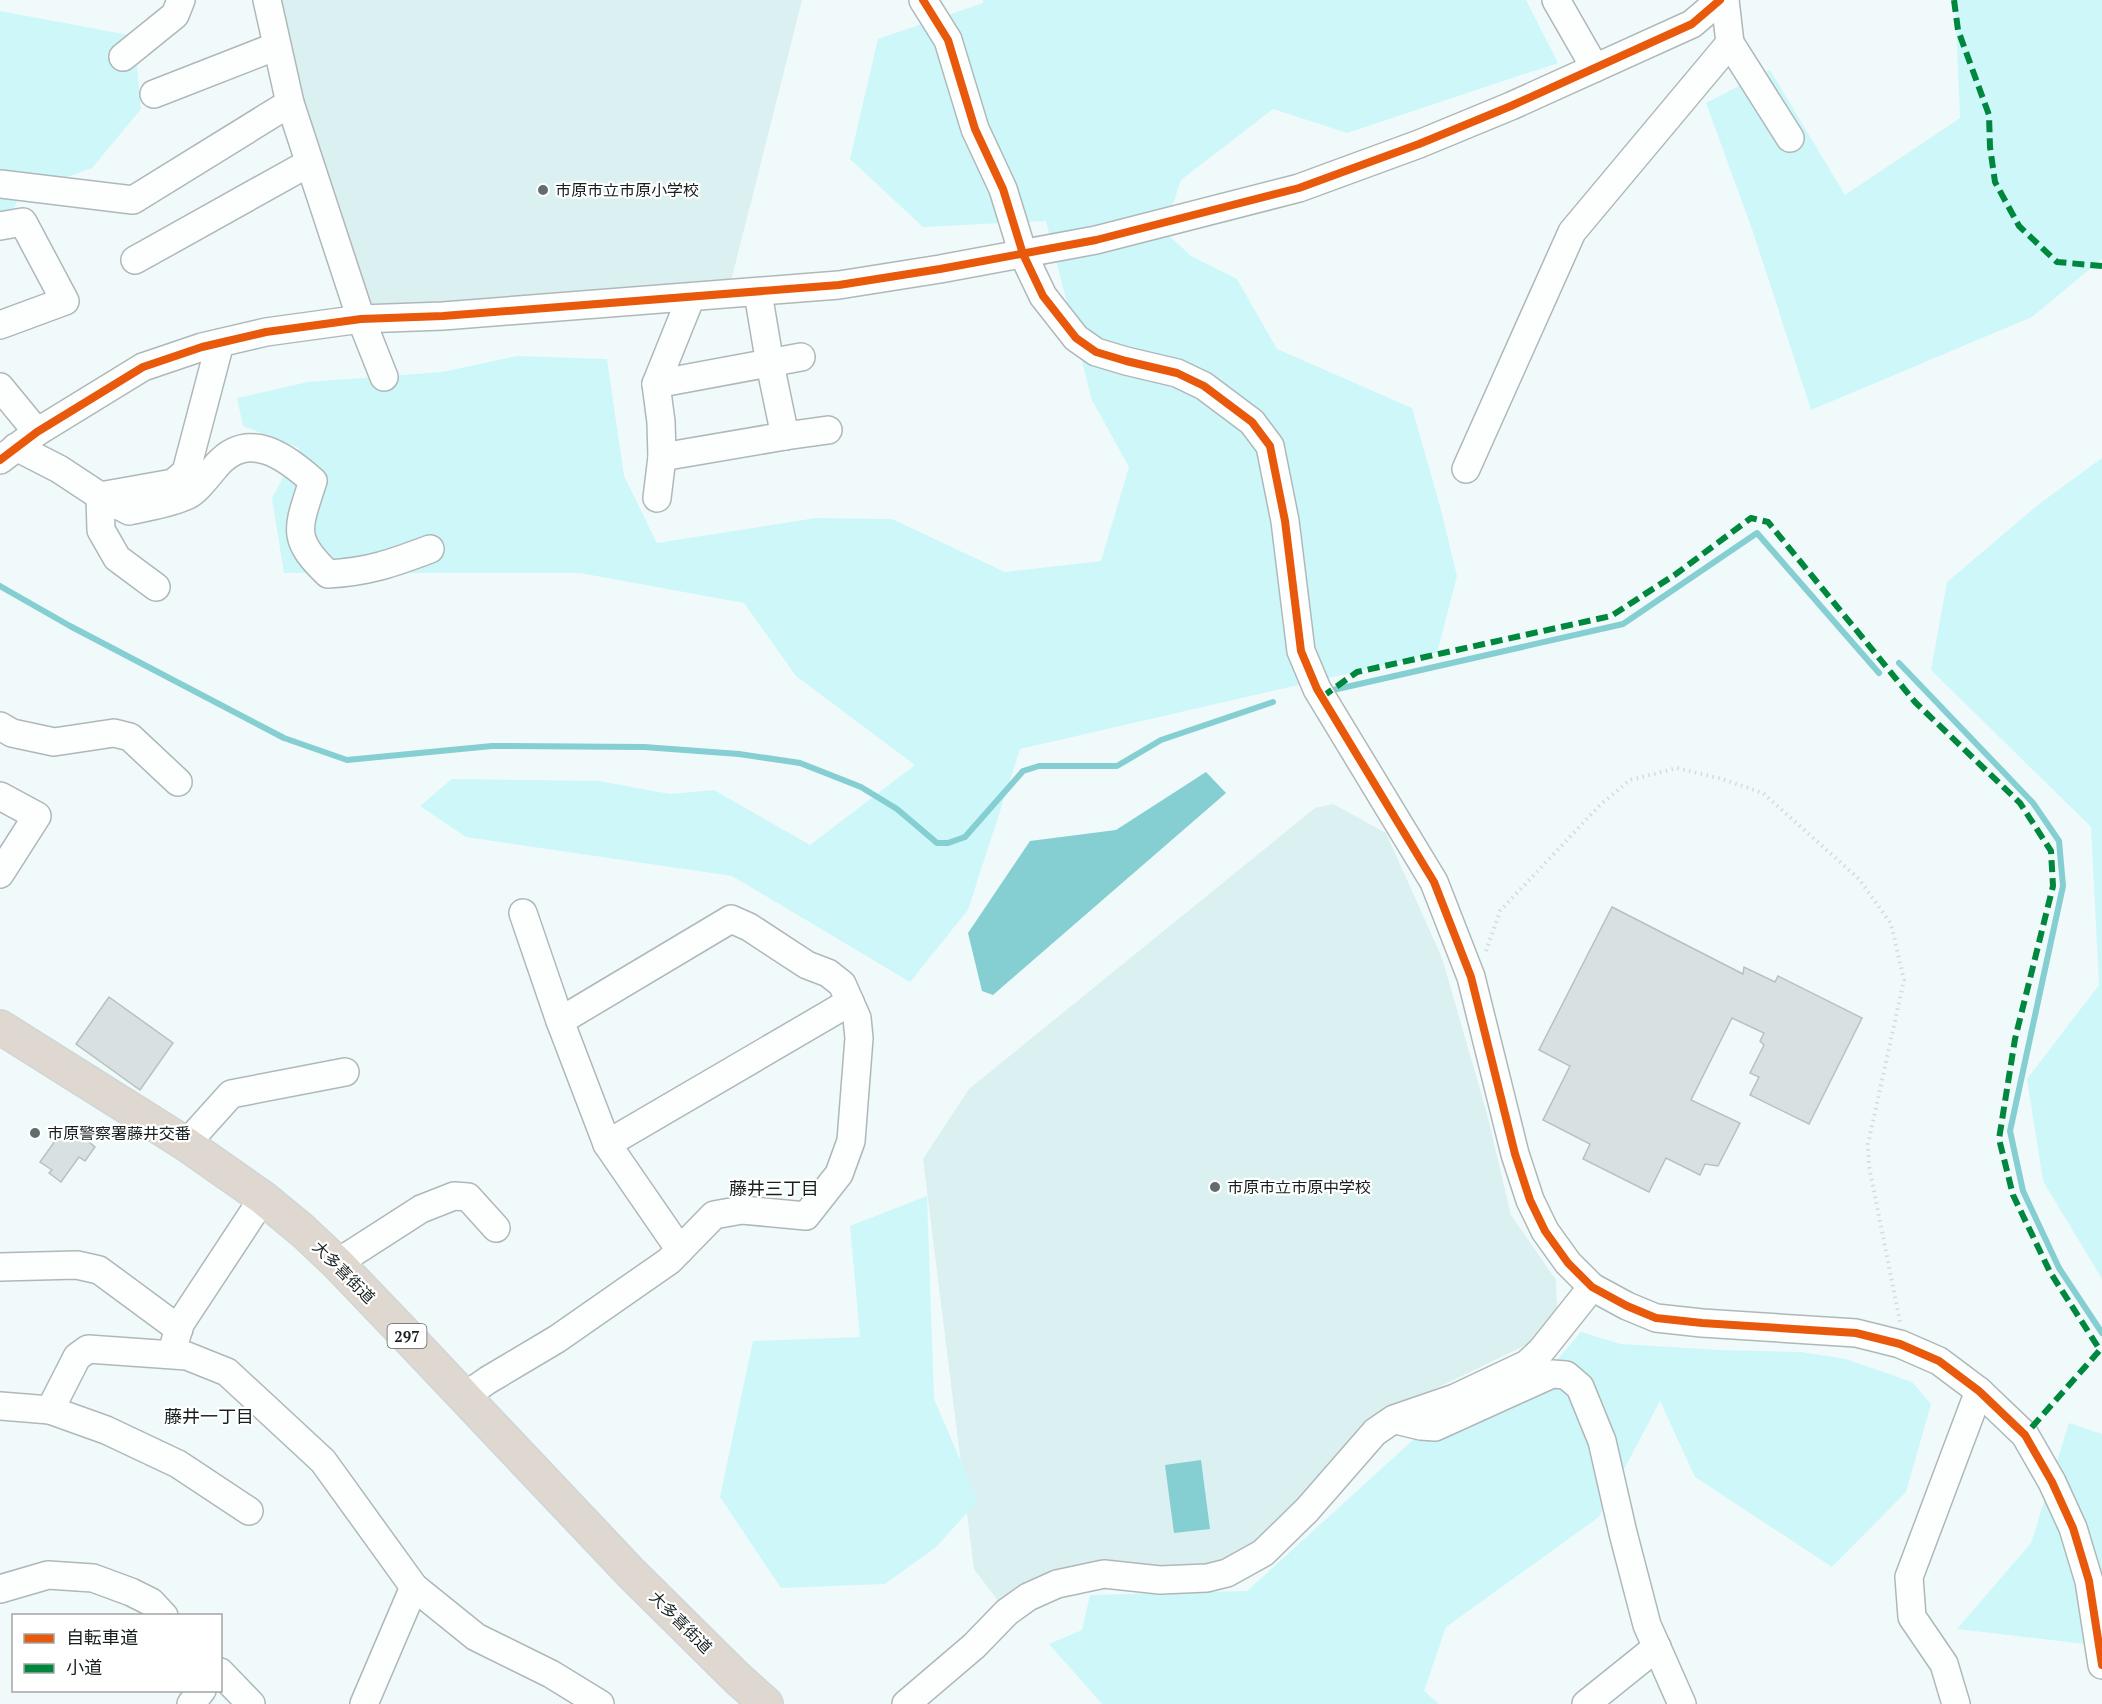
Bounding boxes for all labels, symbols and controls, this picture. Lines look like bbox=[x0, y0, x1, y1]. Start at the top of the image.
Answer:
place label: 市原市立市原小学校 bbox=[555, 179, 699, 201]
marker: 市原市立市原小学校 bbox=[536, 183, 550, 197]
place label: 市原警察署藤井交番 bbox=[47, 1122, 191, 1144]
marker: 市原警察署藤井交番 bbox=[28, 1126, 42, 1140]
district label: 藤井三丁目 bbox=[729, 1176, 819, 1200]
place label: 市原市立市原中学校 bbox=[1227, 1176, 1371, 1198]
marker: 市原市立市原中学校 bbox=[1208, 1180, 1222, 1194]
street label: 大多喜街道 bbox=[308, 1236, 380, 1308]
road number: 297 bbox=[388, 1324, 426, 1348]
district label: 藤井一丁目 bbox=[164, 1404, 254, 1428]
street label: 大多喜街道 bbox=[645, 1586, 717, 1658]
legend bbox=[12, 1614, 222, 1692]
text: 自転車道 bbox=[66, 1625, 138, 1649]
text: 小道 bbox=[66, 1655, 102, 1679]

